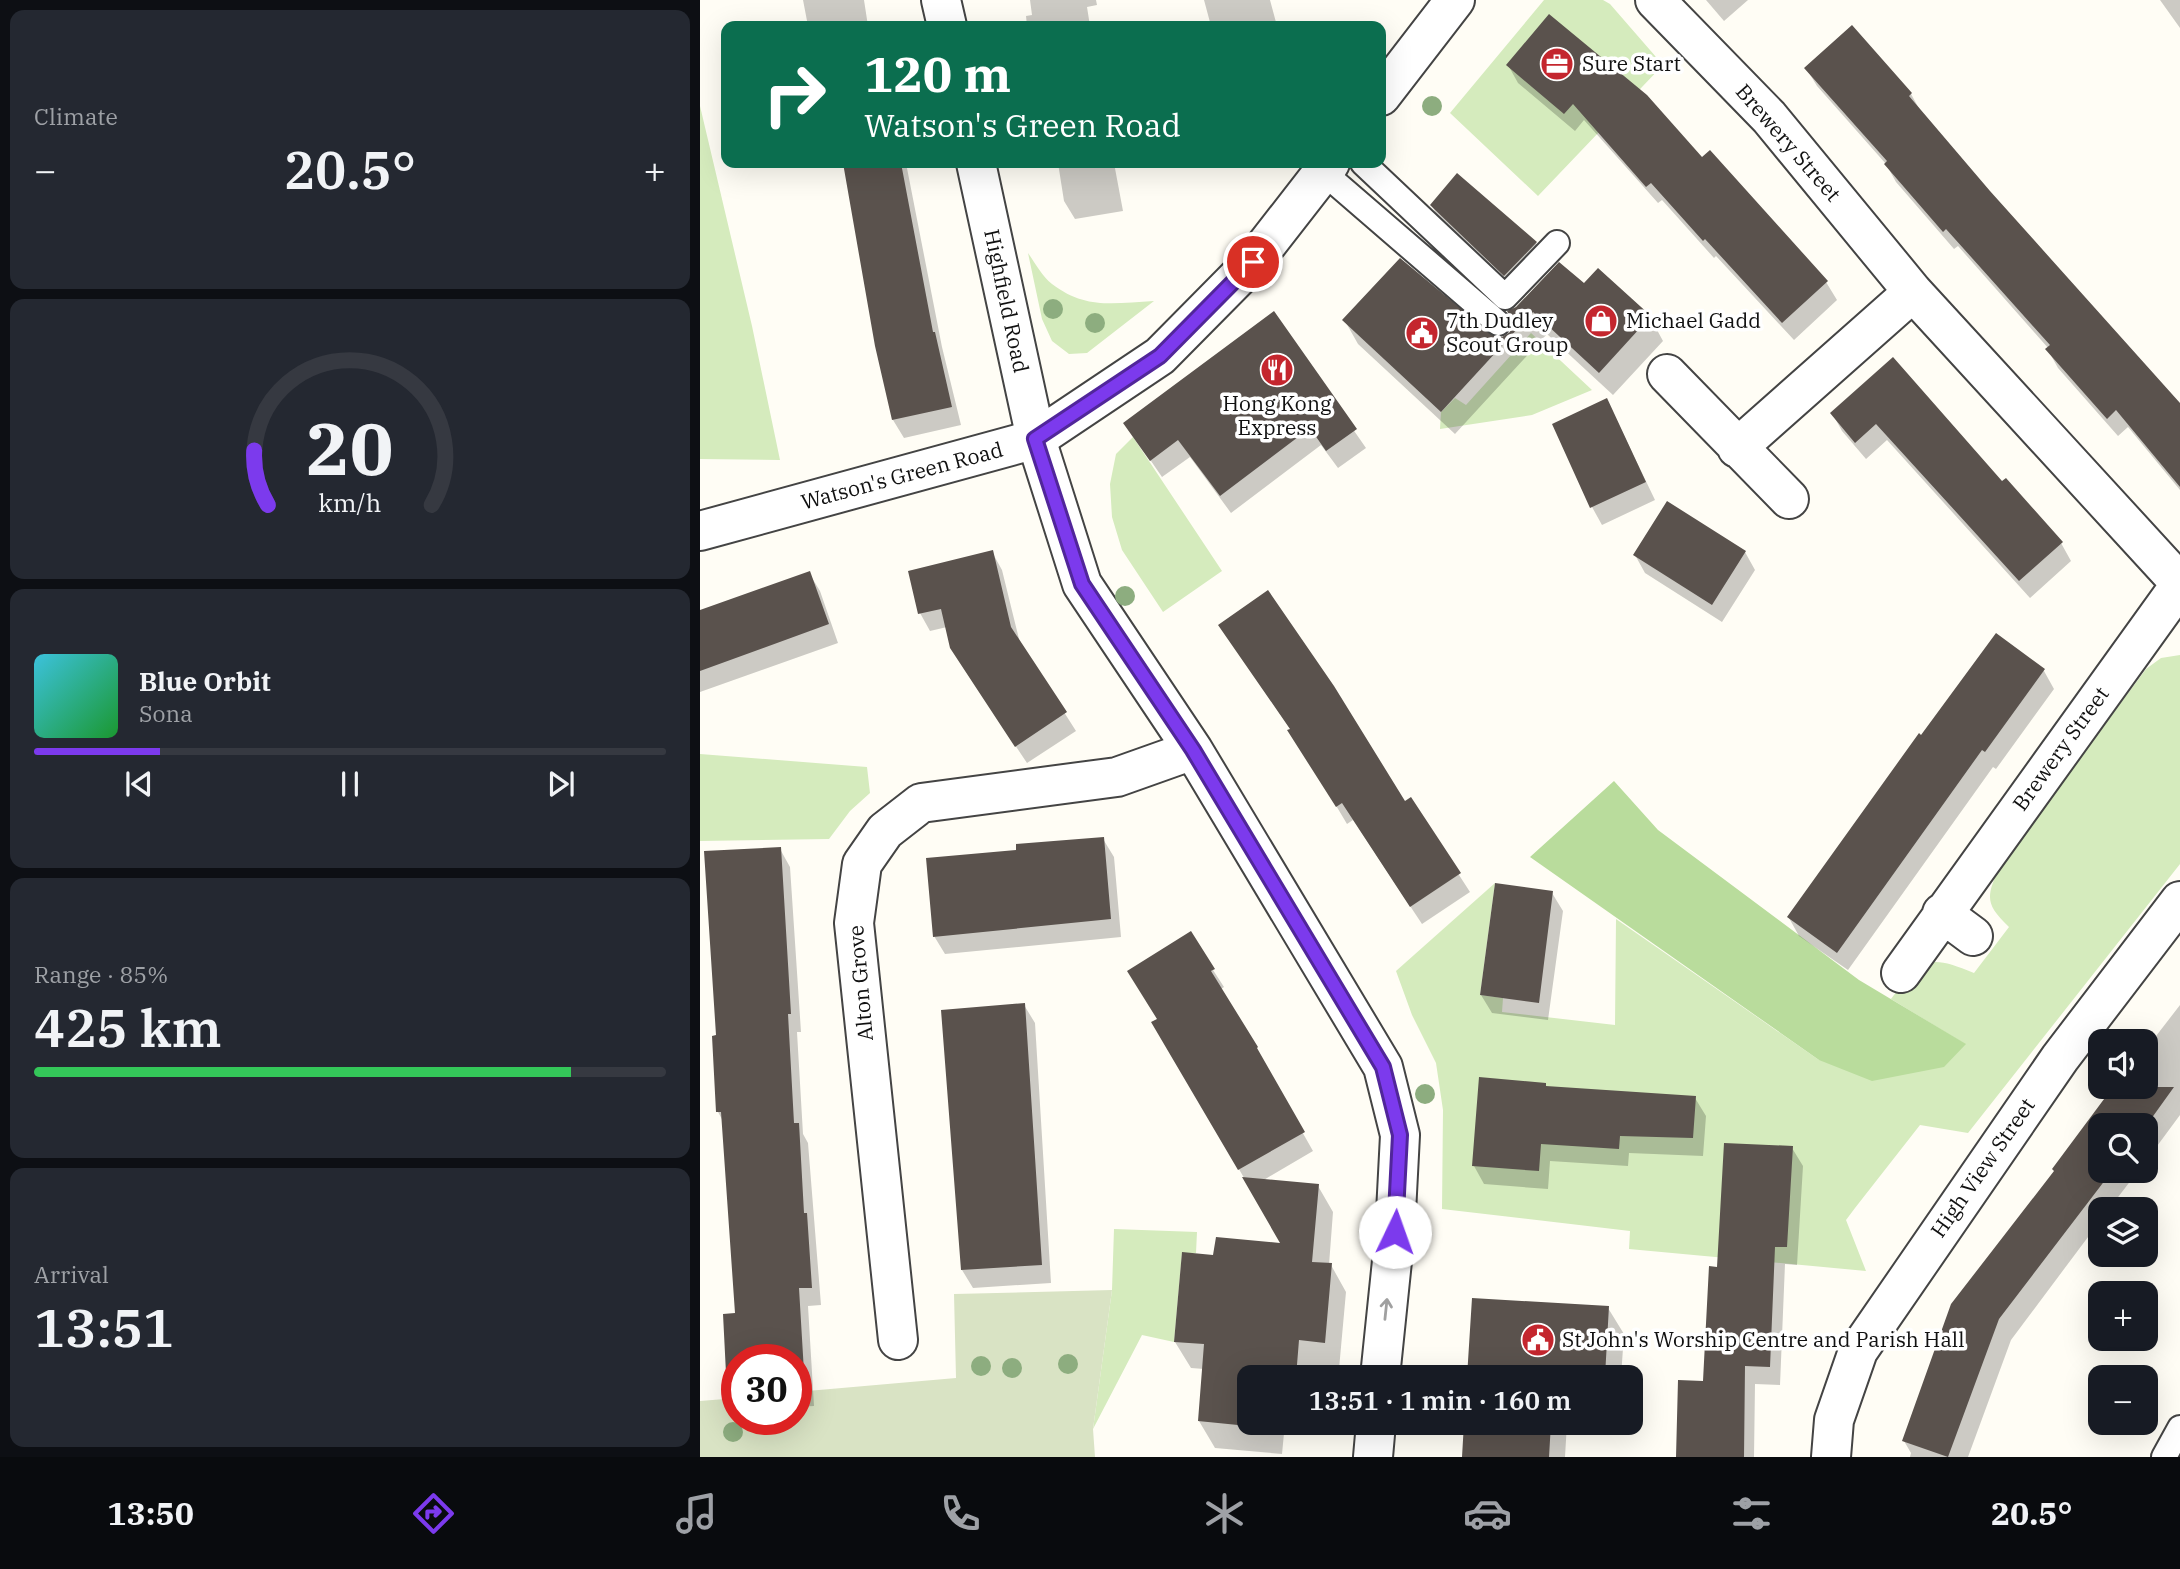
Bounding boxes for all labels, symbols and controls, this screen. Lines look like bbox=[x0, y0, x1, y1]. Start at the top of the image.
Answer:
text: 120 m bbox=[864, 42, 1011, 105]
office icon: Sure Start bbox=[1538, 45, 1576, 83]
icon: right bbox=[749, 49, 840, 140]
place label: Sure Start bbox=[1582, 49, 1681, 77]
street label: Brewery Street bbox=[1730, 78, 1848, 207]
text: Climate bbox=[34, 101, 118, 131]
text: Watson's Green Road bbox=[864, 104, 1181, 146]
text: 20.5° bbox=[284, 136, 416, 203]
text: − bbox=[34, 145, 57, 194]
text: + bbox=[643, 145, 666, 194]
street label: Highfield Road bbox=[978, 226, 1036, 375]
pin bbox=[1223, 232, 1283, 292]
icon: arrive bbox=[1234, 243, 1272, 281]
shop icon: Michael Gadd bbox=[1582, 302, 1620, 340]
place label: 7th Dudley Scout Group bbox=[1446, 306, 1568, 358]
place label: Michael Gadd bbox=[1626, 306, 1761, 334]
public building icon: 7th Dudley Scout Group bbox=[1403, 314, 1441, 352]
restaurant icon: Hong Kong Express bbox=[1258, 351, 1296, 389]
place label: Hong Kong Express bbox=[1222, 389, 1332, 441]
text: 20 bbox=[306, 401, 394, 496]
street label: Watson's Green Road bbox=[798, 435, 1006, 515]
text: km/h bbox=[318, 486, 382, 519]
text: Blue Orbit bbox=[139, 664, 271, 698]
street label: Brewery Street bbox=[2006, 681, 2115, 816]
text: Sona bbox=[139, 698, 193, 728]
icon: previous bbox=[120, 765, 158, 803]
icon: pause bbox=[331, 765, 369, 803]
icon: next bbox=[542, 765, 580, 803]
street label: Alton Grove bbox=[841, 924, 879, 1042]
text: Range · 85% bbox=[34, 959, 168, 989]
text: 425 km bbox=[34, 994, 222, 1061]
map controls bbox=[2088, 1029, 2158, 1435]
button: sound bbox=[2088, 1029, 2158, 1099]
street label: High View Street bbox=[1924, 1092, 2041, 1243]
button: search bbox=[2088, 1113, 2158, 1183]
position arrow bbox=[1358, 1195, 1432, 1269]
button: layers bbox=[2088, 1197, 2158, 1267]
text: Arrival bbox=[34, 1259, 109, 1289]
button: + bbox=[2088, 1281, 2158, 1351]
text: 13:51 bbox=[34, 1294, 174, 1361]
one-way arrow bbox=[1380, 1299, 1393, 1321]
public building icon: St John's Worship Centre and Parish Hall bbox=[1519, 1321, 1557, 1359]
place label: St John's Worship Centre and Parish Hall bbox=[1562, 1325, 1964, 1353]
speed limit sign: 30 bbox=[721, 1344, 812, 1435]
button: − bbox=[2088, 1365, 2158, 1435]
text: 13:51 · 1 min · 160 m bbox=[1309, 1383, 1571, 1417]
icon: directions bbox=[409, 1489, 458, 1538]
icon: music bbox=[672, 1489, 721, 1538]
icon: phone bbox=[936, 1489, 985, 1538]
icon: climate bbox=[1200, 1489, 1249, 1538]
icon: car bbox=[1463, 1489, 1512, 1538]
icon: filters bbox=[1727, 1489, 1776, 1538]
text: 13:50 bbox=[107, 1492, 194, 1534]
text: 20.5° bbox=[1991, 1492, 2073, 1534]

